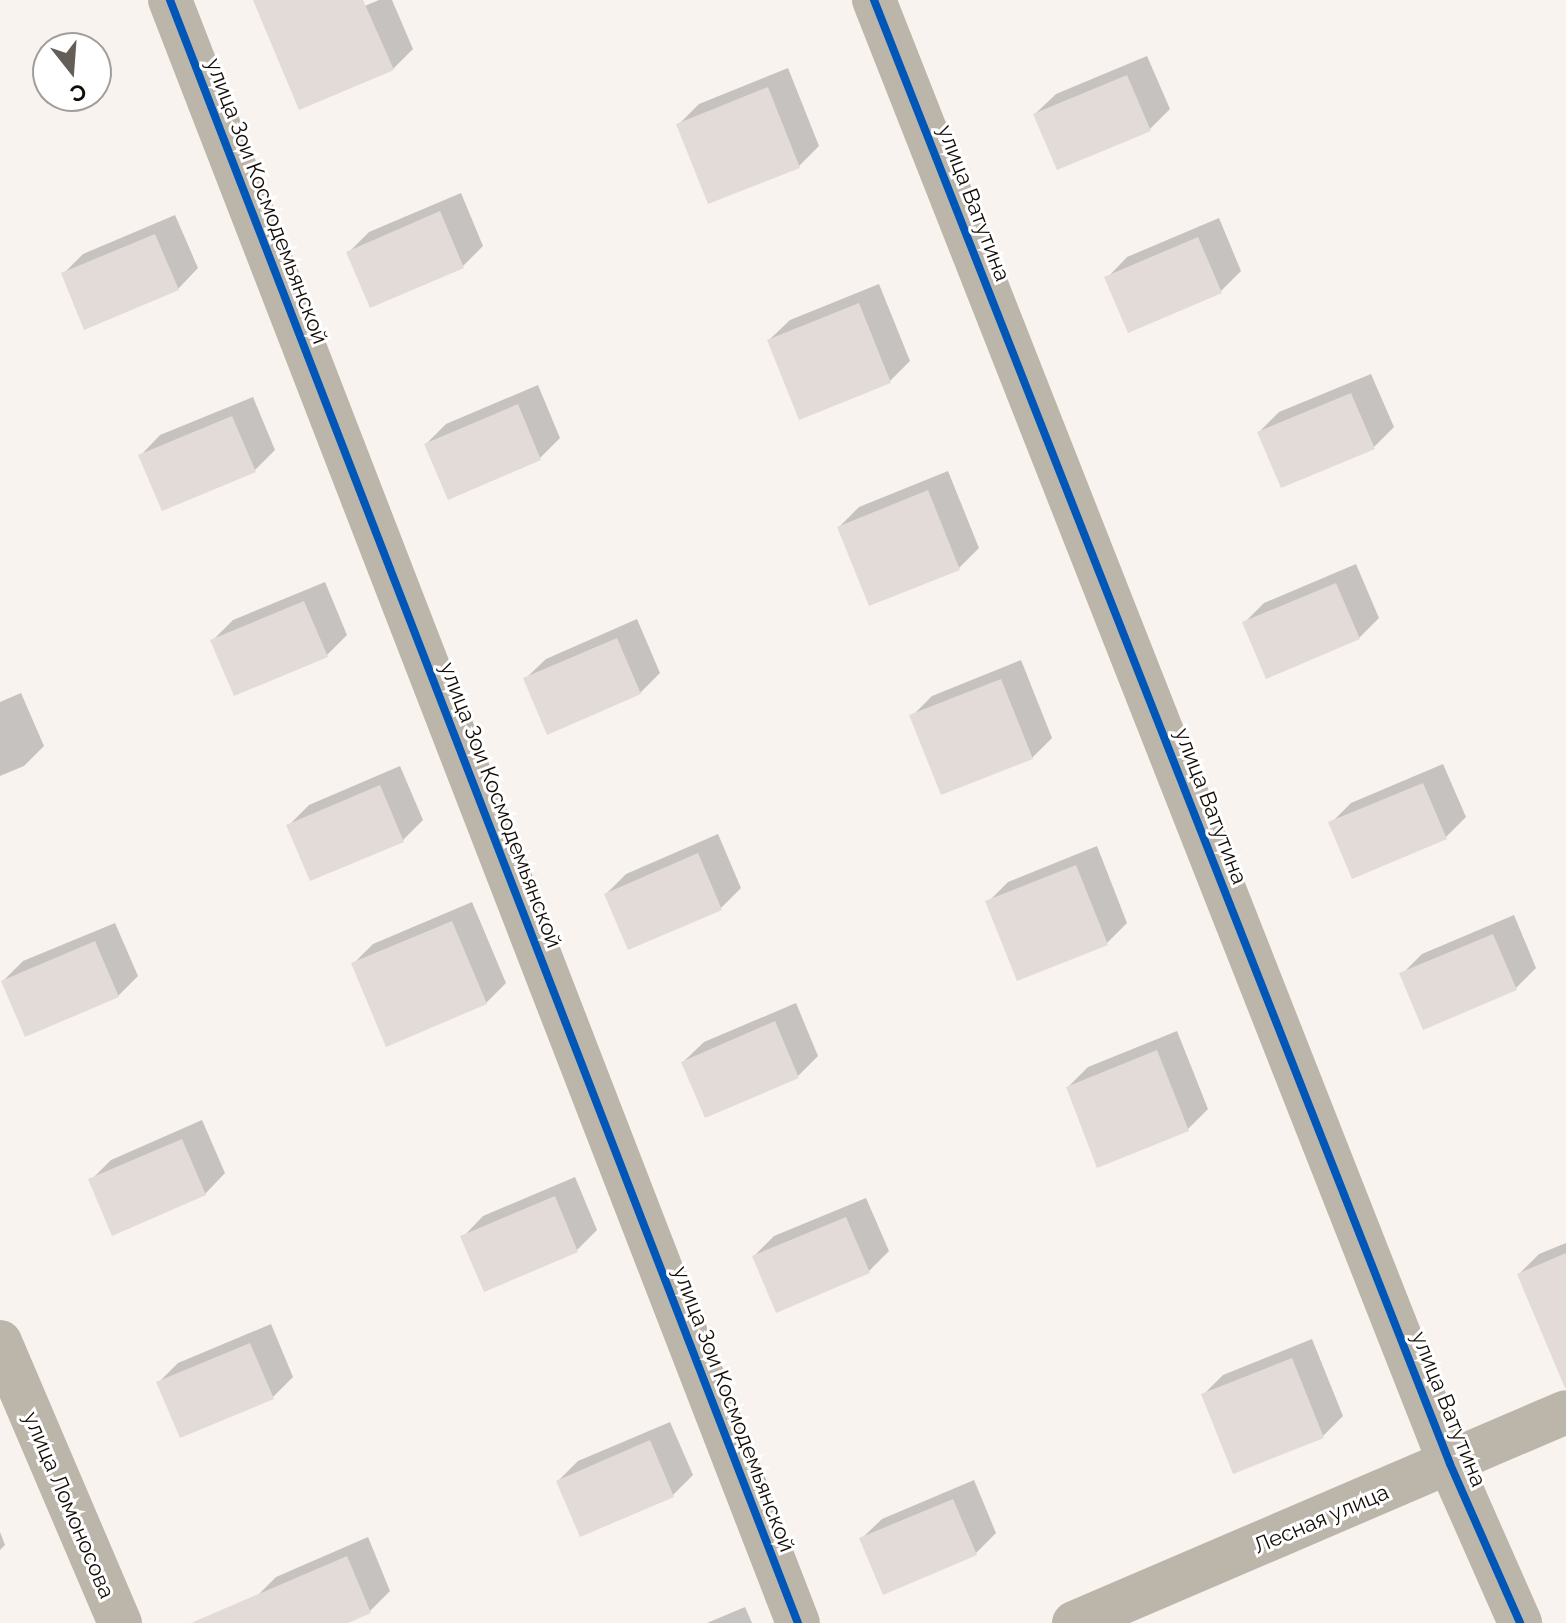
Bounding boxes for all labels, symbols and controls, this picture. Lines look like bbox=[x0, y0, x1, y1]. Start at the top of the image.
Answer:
north arrow bbox=[32, 32, 112, 112]
street label: улица Зои Космодемьянской bbox=[200, 55, 334, 347]
text: С bbox=[67, 78, 89, 108]
street label: улица Ватутина bbox=[932, 121, 1016, 285]
street label: улица Зои Космодемьянской bbox=[434, 659, 568, 951]
street label: улица Ватутина bbox=[1169, 724, 1253, 888]
street label: улица Зои Космодемьянской bbox=[667, 1263, 801, 1555]
street label: улица Ватутина bbox=[1406, 1328, 1492, 1490]
street label: улица Ломоносова bbox=[18, 1408, 120, 1602]
street label: Лесная улица bbox=[1249, 1479, 1393, 1559]

